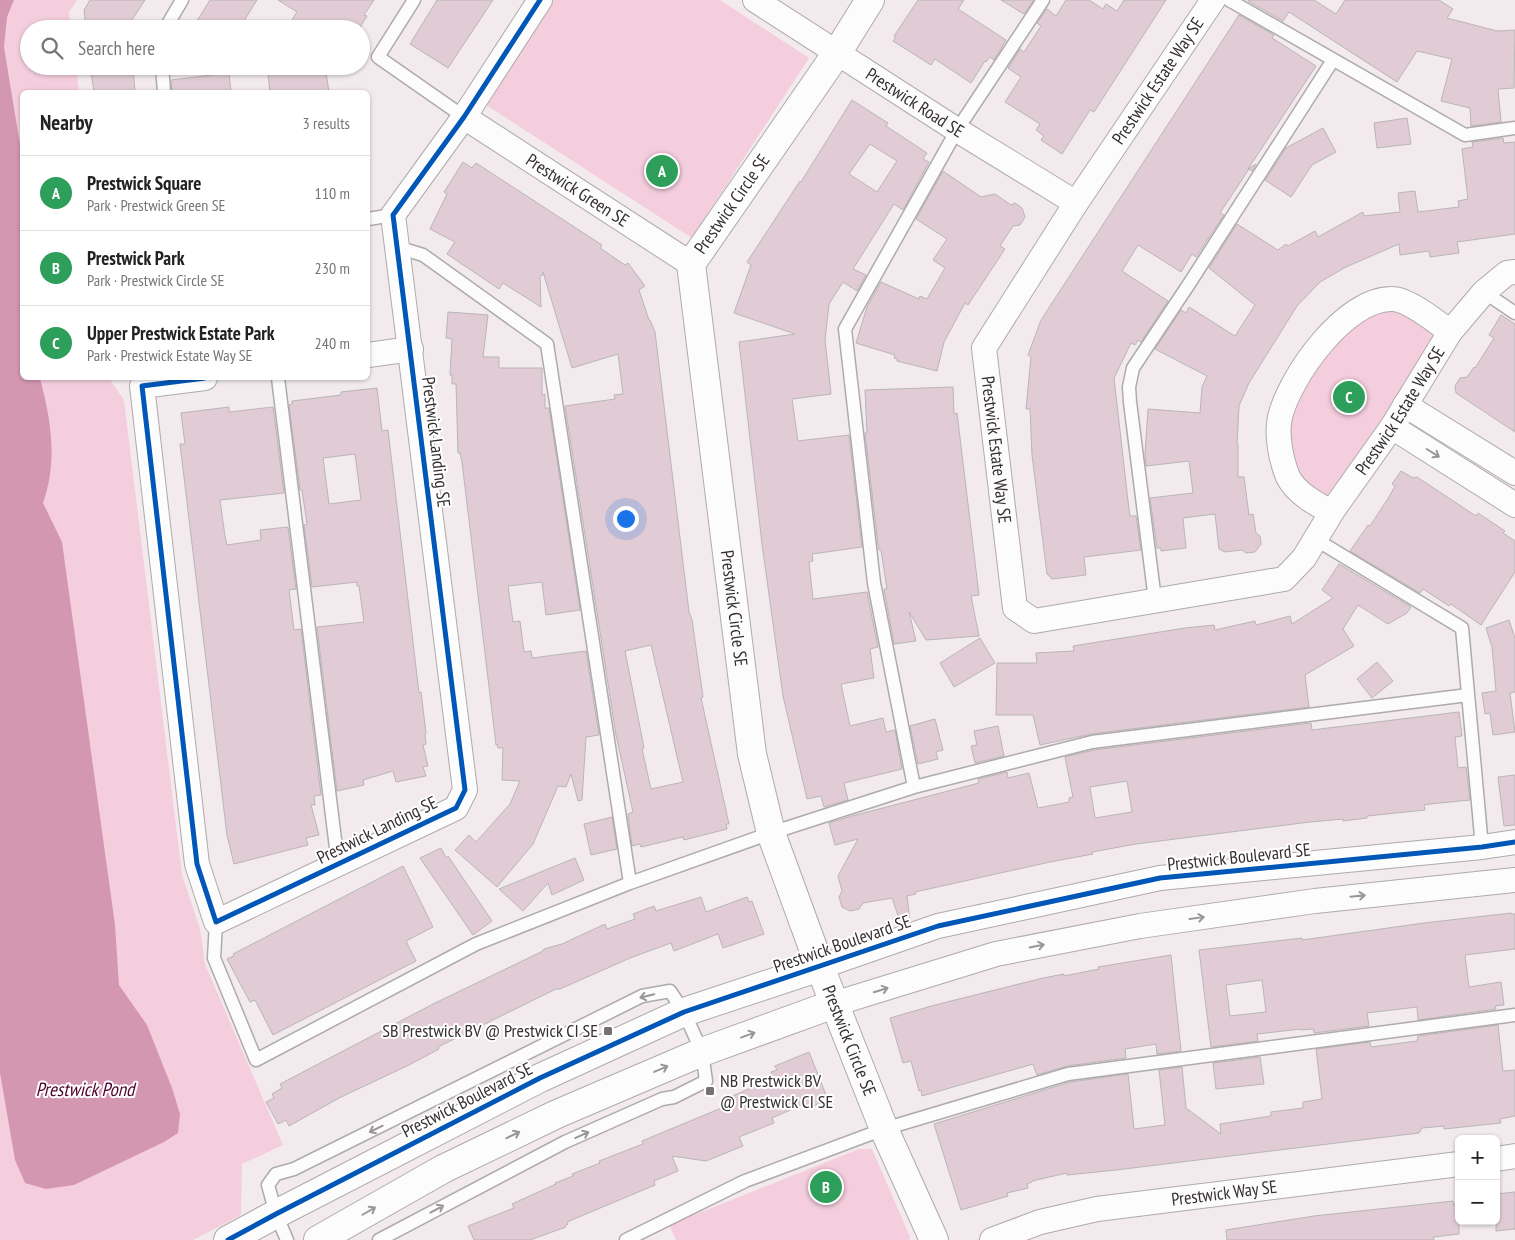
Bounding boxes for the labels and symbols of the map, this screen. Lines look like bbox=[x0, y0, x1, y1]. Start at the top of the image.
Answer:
street label: Prestwick Estate Way SE bbox=[1107, 13, 1209, 149]
street label: Prestwick Road SE bbox=[862, 62, 968, 143]
street label: Prestwick Green SE bbox=[522, 148, 633, 232]
street label: Prestwick Circle SE bbox=[689, 149, 774, 258]
pin: A bbox=[646, 152, 678, 190]
street label: Prestwick Estate Way SE bbox=[1350, 342, 1449, 479]
street label: Prestwick Landing SE bbox=[417, 375, 456, 508]
street label: Prestwick Estate Way SE bbox=[976, 375, 1017, 525]
pin: C bbox=[1333, 378, 1365, 416]
one-way arrow bbox=[1426, 448, 1440, 458]
your location bbox=[613, 506, 639, 532]
street label: Prestwick Circle SE bbox=[716, 549, 753, 668]
street label: Prestwick Landing SE bbox=[313, 790, 441, 869]
street label: Prestwick Boulevard SE bbox=[1166, 838, 1312, 875]
one-way arrow bbox=[1350, 891, 1366, 901]
street label: Prestwick Boulevard SE bbox=[770, 909, 914, 978]
one-way arrow bbox=[1189, 913, 1205, 923]
one-way arrow bbox=[1029, 941, 1045, 950]
street label: Prestwick Circle SE bbox=[817, 982, 882, 1099]
one-way arrow bbox=[872, 984, 888, 994]
one-way arrow bbox=[640, 992, 656, 1001]
place label: SB Prestwick BV @ Prestwick CI SE bbox=[382, 1019, 598, 1042]
marker: SB Prestwick BV @ Prestwick CI SE bbox=[602, 1025, 614, 1037]
one-way arrow bbox=[740, 1030, 755, 1039]
street label: Prestwick Boulevard SE bbox=[397, 1057, 536, 1142]
one-way arrow bbox=[653, 1063, 668, 1073]
place label: NB Prestwick BV @ Prestwick CI SE bbox=[720, 1069, 833, 1113]
water label: Prestwick Pond bbox=[36, 1077, 137, 1101]
marker: NB Prestwick BV @ Prestwick CI SE bbox=[704, 1085, 716, 1097]
one-way arrow bbox=[369, 1125, 384, 1134]
one-way arrow bbox=[574, 1129, 589, 1139]
one-way arrow bbox=[505, 1130, 520, 1139]
pin: B bbox=[810, 1168, 842, 1206]
street label: Prestwick Way SE bbox=[1170, 1175, 1278, 1211]
one-way arrow bbox=[429, 1204, 444, 1213]
one-way arrow bbox=[362, 1206, 376, 1216]

